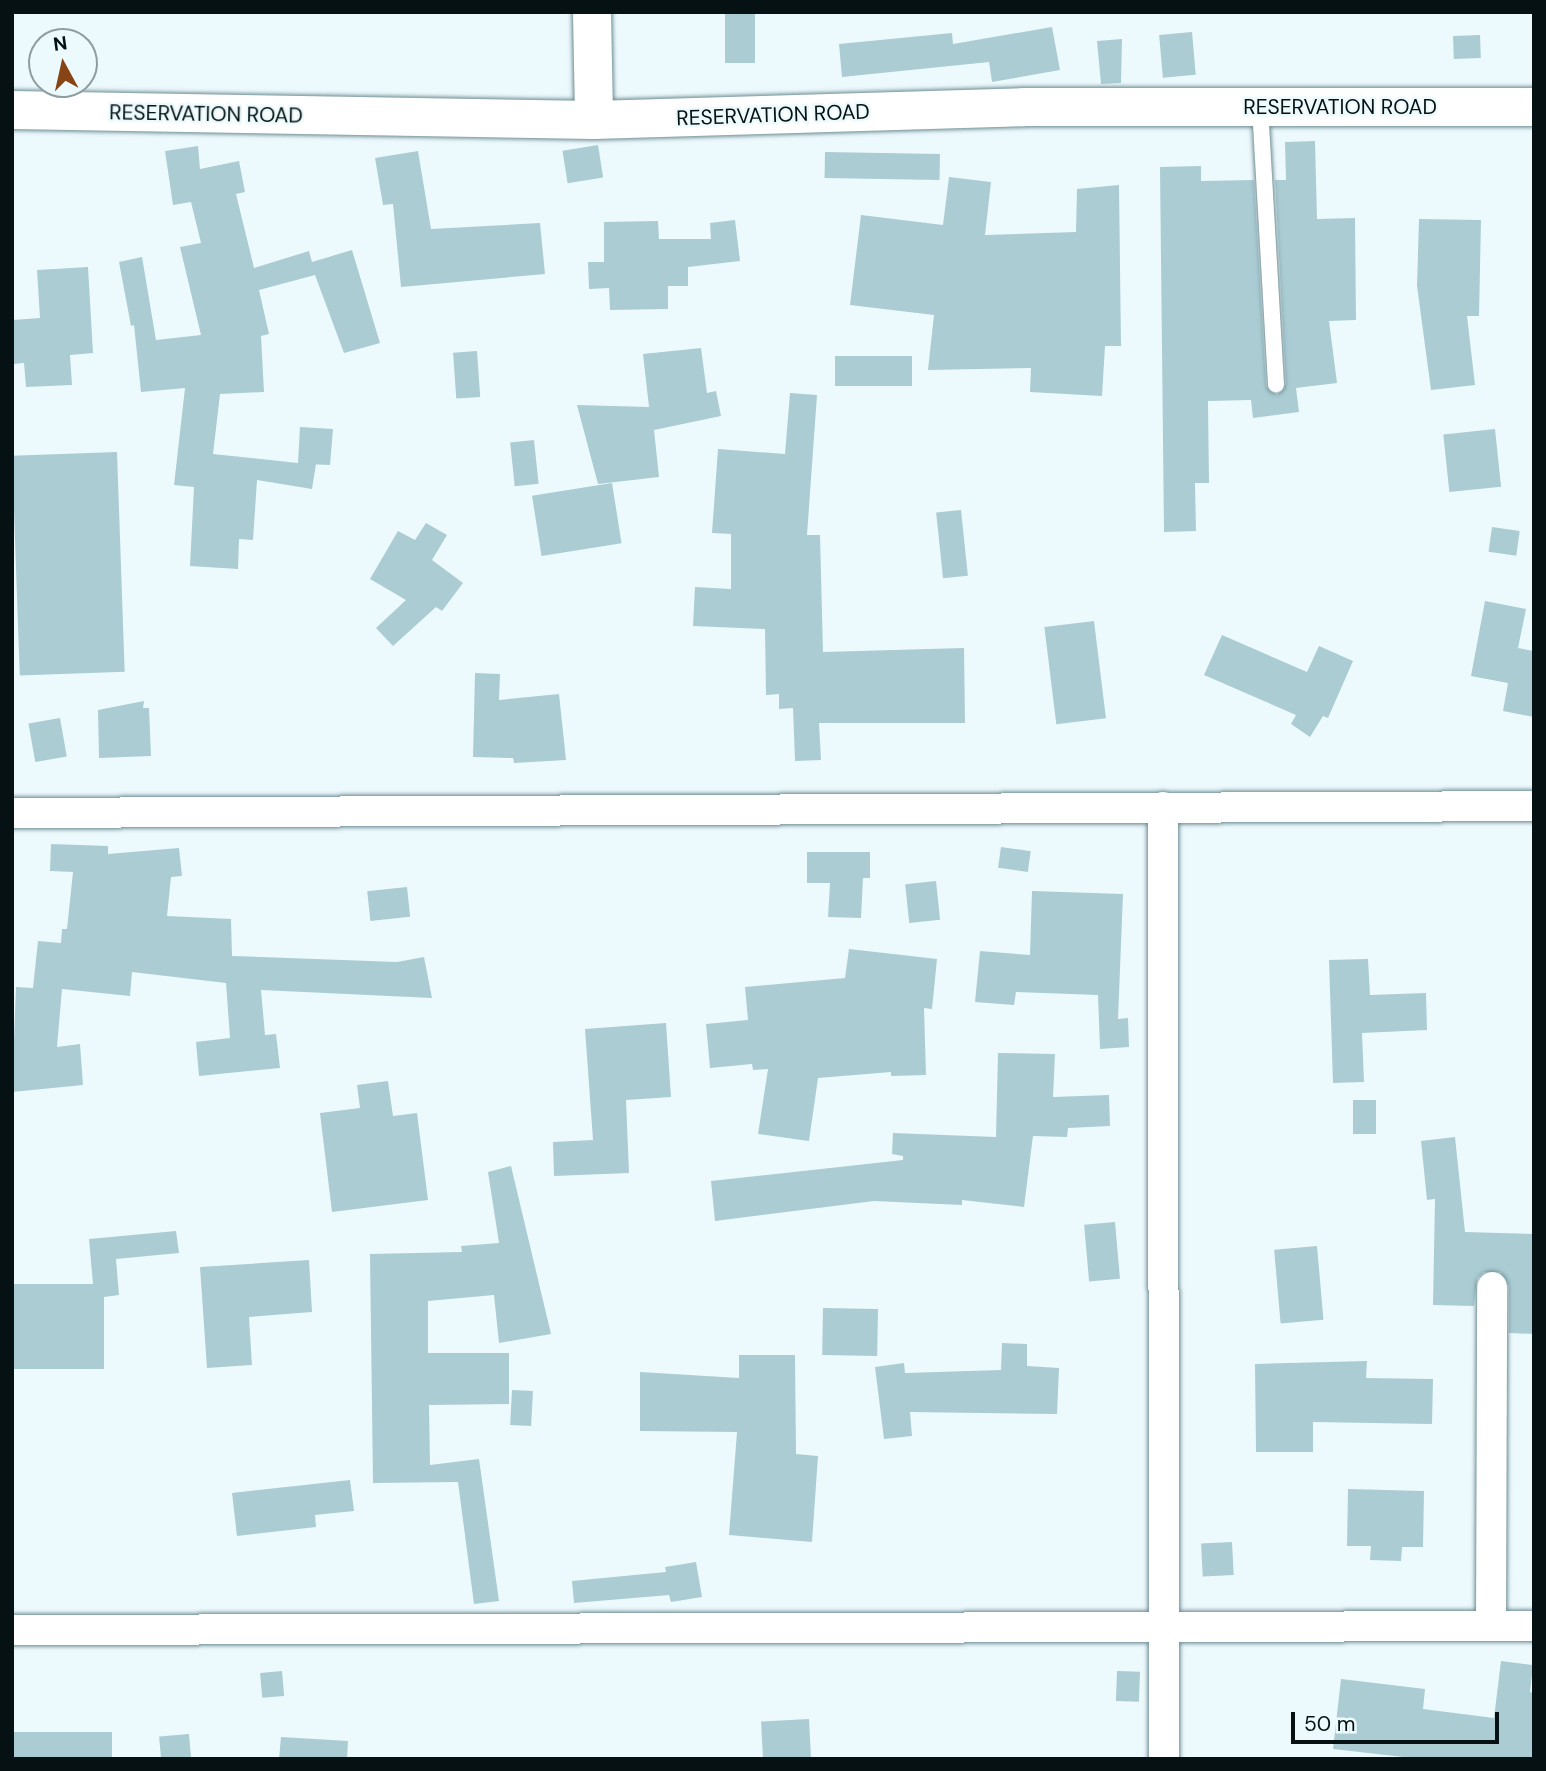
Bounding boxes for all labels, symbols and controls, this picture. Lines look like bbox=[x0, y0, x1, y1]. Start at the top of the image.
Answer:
north arrow bbox=[28, 28, 98, 98]
text: N bbox=[52, 30, 69, 57]
street label: RESERVATION ROAD bbox=[1243, 94, 1437, 120]
street label: RESERVATION ROAD bbox=[676, 99, 870, 131]
street label: RESERVATION ROAD bbox=[109, 100, 303, 128]
scale bar bbox=[1294, 1698, 1502, 1742]
text: 50 m bbox=[1304, 1710, 1355, 1738]

